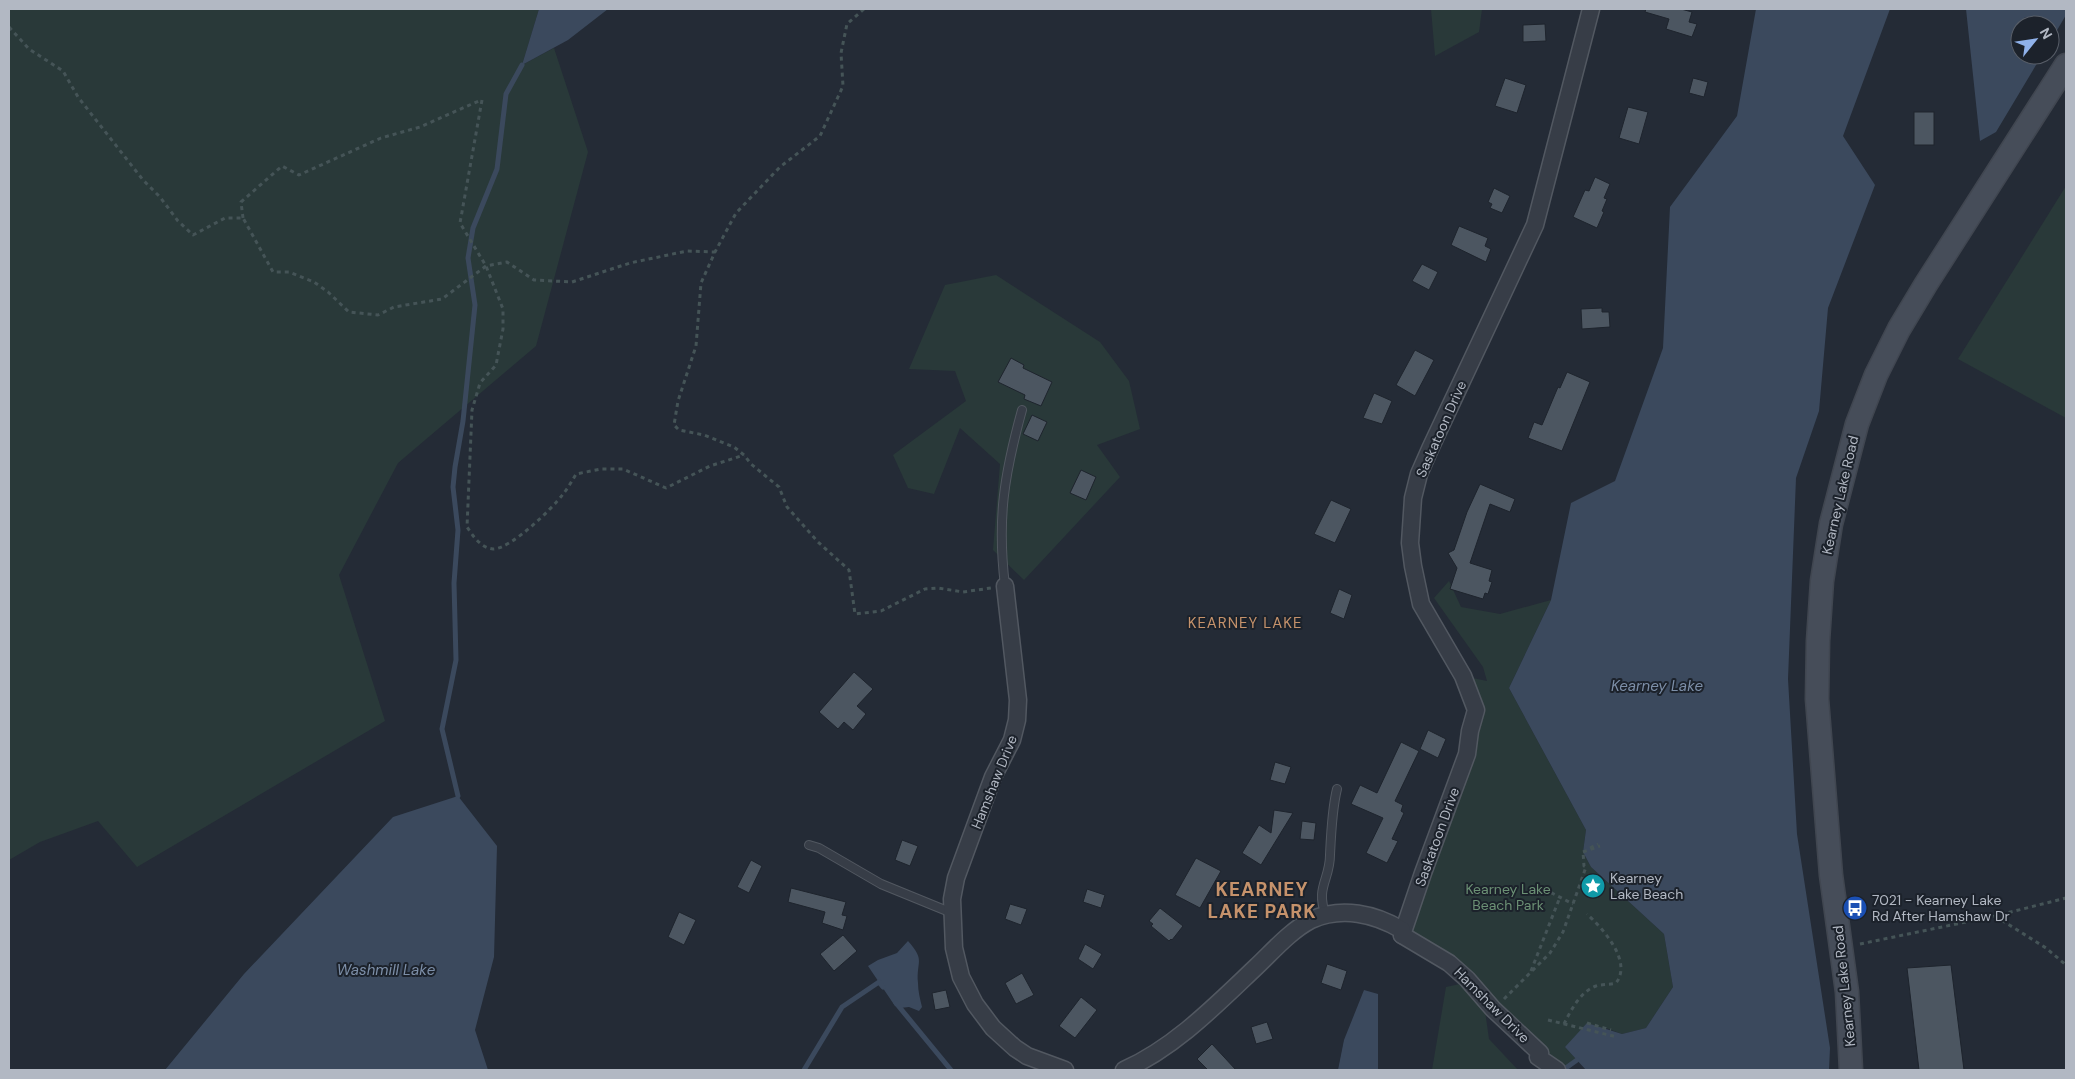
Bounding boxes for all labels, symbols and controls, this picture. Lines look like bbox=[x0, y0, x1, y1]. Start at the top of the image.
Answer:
north arrow bbox=[2010, 15, 2060, 65]
text: N bbox=[2036, 25, 2057, 42]
street label: Saskatoon Drive bbox=[1412, 378, 1470, 480]
street label: Kearney Lake Road bbox=[1818, 434, 1862, 556]
district label: KEARNEY LAKE bbox=[1188, 613, 1302, 633]
water label: Kearney Lake bbox=[1611, 676, 1703, 696]
street label: Hamshaw Drive bbox=[967, 732, 1021, 832]
street label: Saskatoon Drive bbox=[1411, 785, 1463, 889]
place label: Kearney Lake Beach bbox=[1610, 869, 1683, 903]
place icon: Kearney Lake Beach bbox=[1580, 873, 1606, 899]
district label: KEARNEY LAKE PARK bbox=[1207, 877, 1317, 924]
park label: Kearney Lake Beach Park bbox=[1465, 880, 1551, 914]
place label: 7021 - Kearney Lake Rd After Hamshaw Dr bbox=[1872, 891, 2010, 925]
bus stop icon: 7021 - Kearney Lake Rd After Hamshaw Dr bbox=[1842, 895, 1868, 921]
street label: Kearney Lake Road bbox=[1829, 925, 1859, 1047]
water label: Washmill Lake bbox=[337, 960, 436, 980]
street label: Hamshaw Drive bbox=[1450, 963, 1534, 1047]

